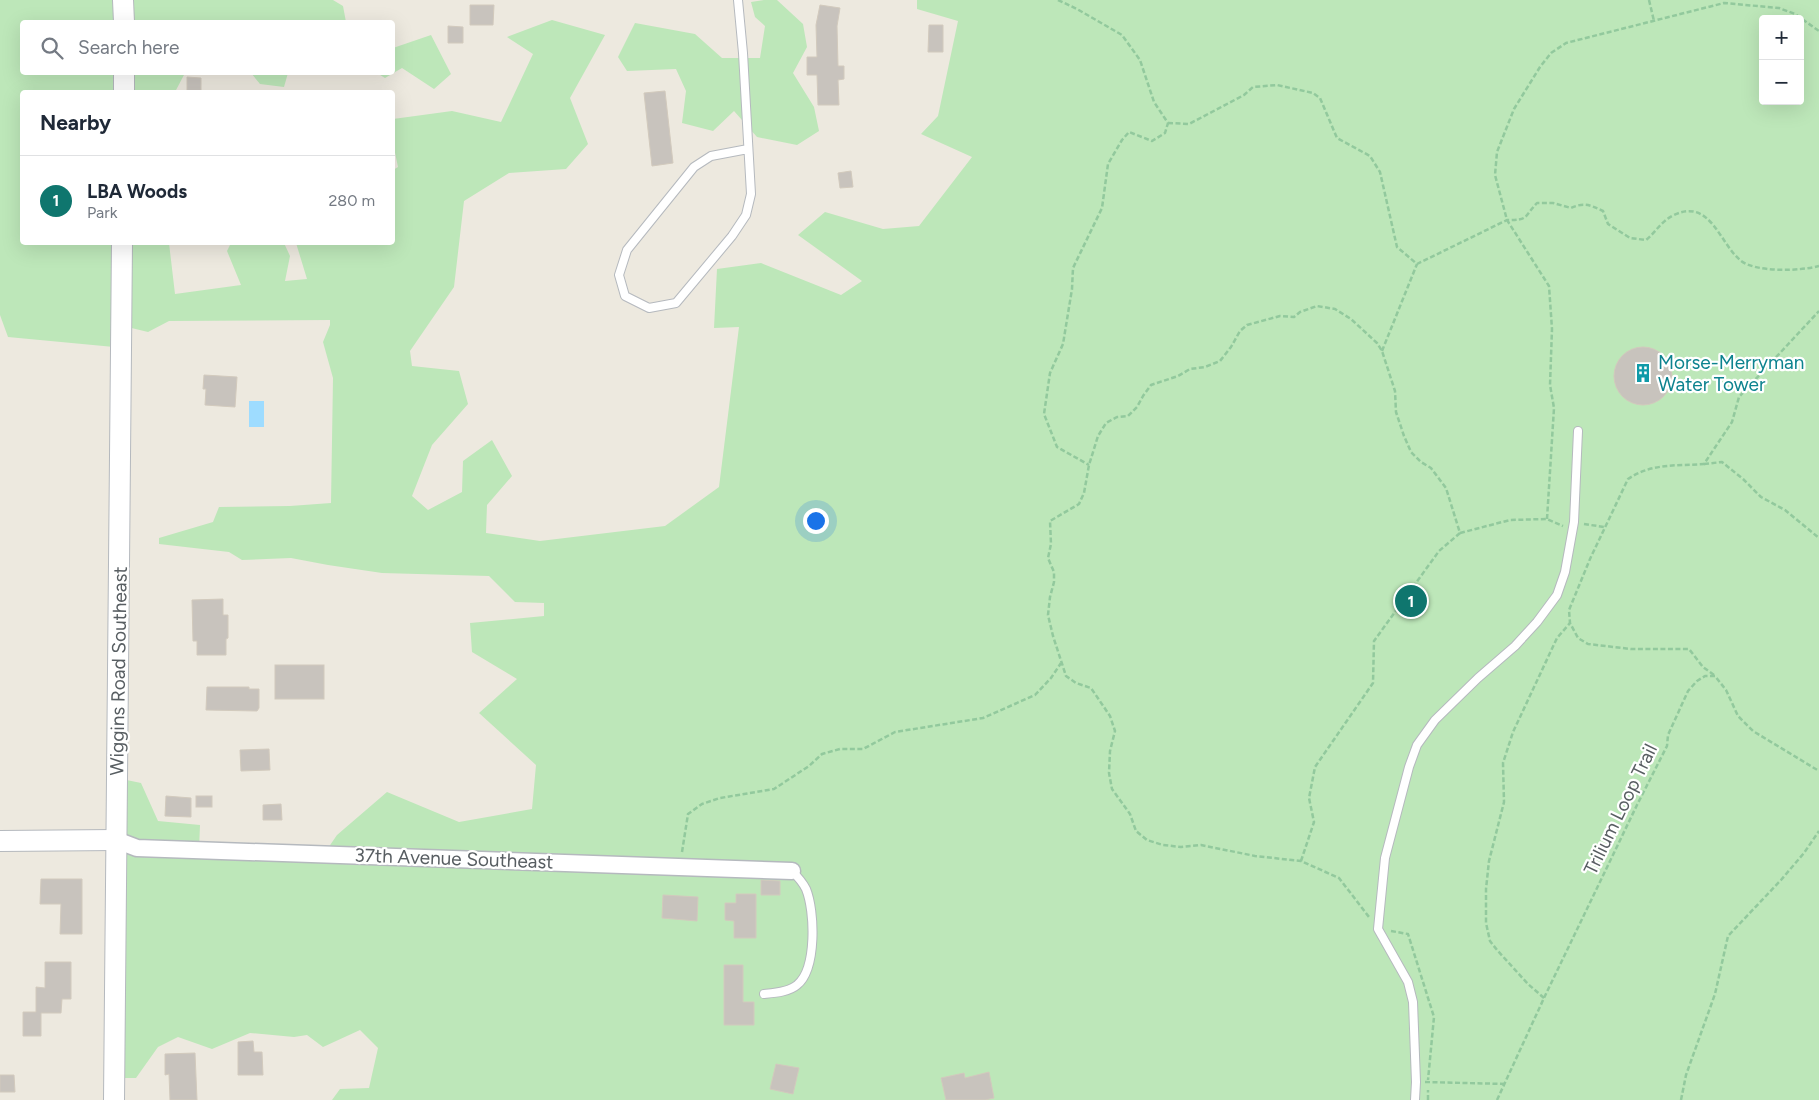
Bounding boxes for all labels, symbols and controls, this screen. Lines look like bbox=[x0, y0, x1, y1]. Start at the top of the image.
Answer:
map controls bbox=[1759, 15, 1804, 105]
button: + bbox=[1759, 15, 1804, 60]
search box bbox=[20, 20, 395, 75]
icon: search bbox=[38, 34, 66, 62]
text: Search here bbox=[78, 36, 180, 59]
button: − bbox=[1759, 60, 1804, 105]
text: Nearby bbox=[40, 110, 111, 135]
text: LBA Woods bbox=[87, 180, 187, 203]
text: 1 bbox=[53, 191, 59, 210]
text: 280 m bbox=[328, 191, 375, 210]
text: Park bbox=[87, 203, 117, 222]
place label: Morse-Merryman Water Tower bbox=[1658, 351, 1804, 396]
building icon: Morse-Merryman Water Tower bbox=[1632, 362, 1654, 384]
your location bbox=[803, 508, 829, 534]
street label: Wiggins Road Southeast bbox=[105, 566, 132, 776]
pin: 1 bbox=[1395, 582, 1427, 620]
street label: Trilium Loop Trail bbox=[1579, 740, 1662, 878]
street label: 37th Avenue Southeast bbox=[354, 844, 554, 873]

